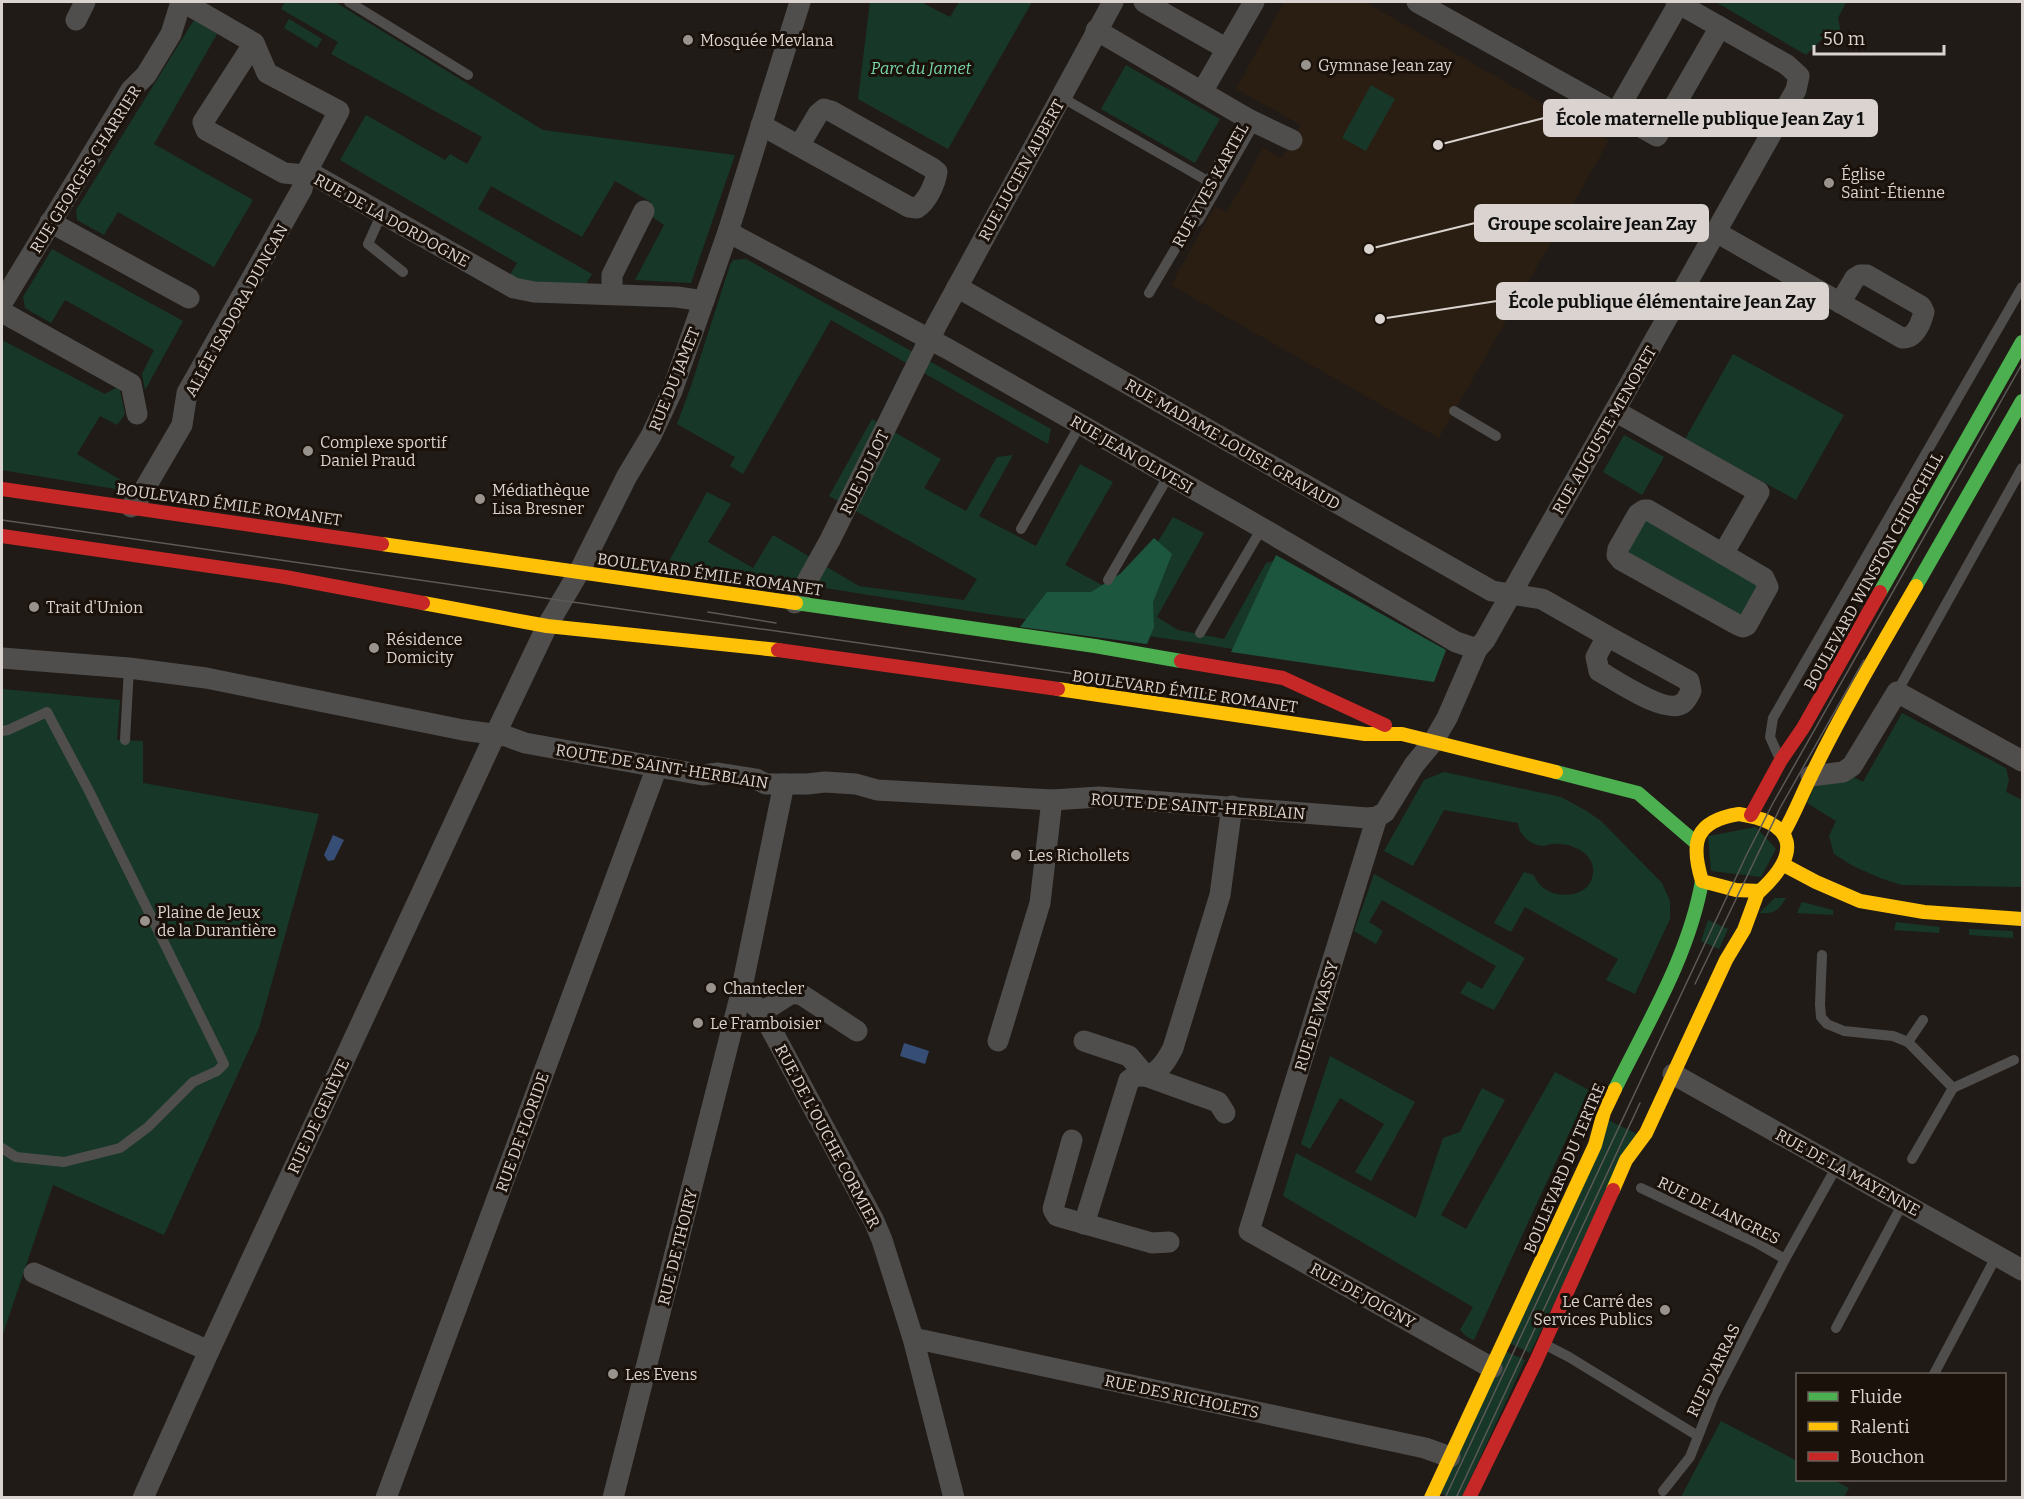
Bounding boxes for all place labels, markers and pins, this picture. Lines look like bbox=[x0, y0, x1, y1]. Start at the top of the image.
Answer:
place label: Mosquée Mevlana bbox=[700, 31, 834, 50]
marker: Mosquée Mevlana bbox=[681, 33, 695, 47]
place label: Gymnase Jean zay bbox=[1318, 56, 1453, 75]
marker: Gymnase Jean zay bbox=[1299, 58, 1313, 72]
callout: École maternelle publique Jean Zay 1 bbox=[1544, 100, 1877, 136]
place label: Église Saint-Étienne bbox=[1841, 164, 1945, 202]
marker: Église Saint-Étienne bbox=[1822, 176, 1836, 190]
callout: Groupe scolaire Jean Zay bbox=[1475, 205, 1708, 241]
callout: École publique élémentaire Jean Zay bbox=[1497, 283, 1828, 319]
place label: Complexe sportif Daniel Praud bbox=[320, 433, 448, 470]
marker: Complexe sportif Daniel Praud bbox=[301, 444, 315, 458]
place label: Médiathèque Lisa Bresner bbox=[492, 481, 590, 518]
marker: Médiathèque Lisa Bresner bbox=[473, 492, 487, 506]
place label: Trait d'Union bbox=[46, 598, 143, 617]
marker: Trait d'Union bbox=[27, 600, 41, 614]
place label: Résidence Domicity bbox=[386, 630, 462, 667]
marker: Résidence Domicity bbox=[367, 641, 381, 655]
place label: Les Richollets bbox=[1028, 846, 1130, 865]
marker: Les Richollets bbox=[1009, 848, 1023, 862]
place label: Plaine de Jeux de la Durantière bbox=[157, 903, 276, 940]
marker: Plaine de Jeux de la Durantière bbox=[138, 914, 152, 928]
place label: Chantecler bbox=[723, 979, 804, 998]
marker: Chantecler bbox=[704, 981, 718, 995]
place label: Le Framboisier bbox=[710, 1014, 821, 1033]
marker: Le Framboisier bbox=[691, 1016, 705, 1030]
place label: Le Carré des Services Publics bbox=[1533, 1292, 1653, 1329]
marker: Le Carré des Services Publics bbox=[1658, 1303, 1672, 1317]
place label: Les Evens bbox=[625, 1365, 697, 1384]
marker: Les Evens bbox=[606, 1367, 620, 1381]

